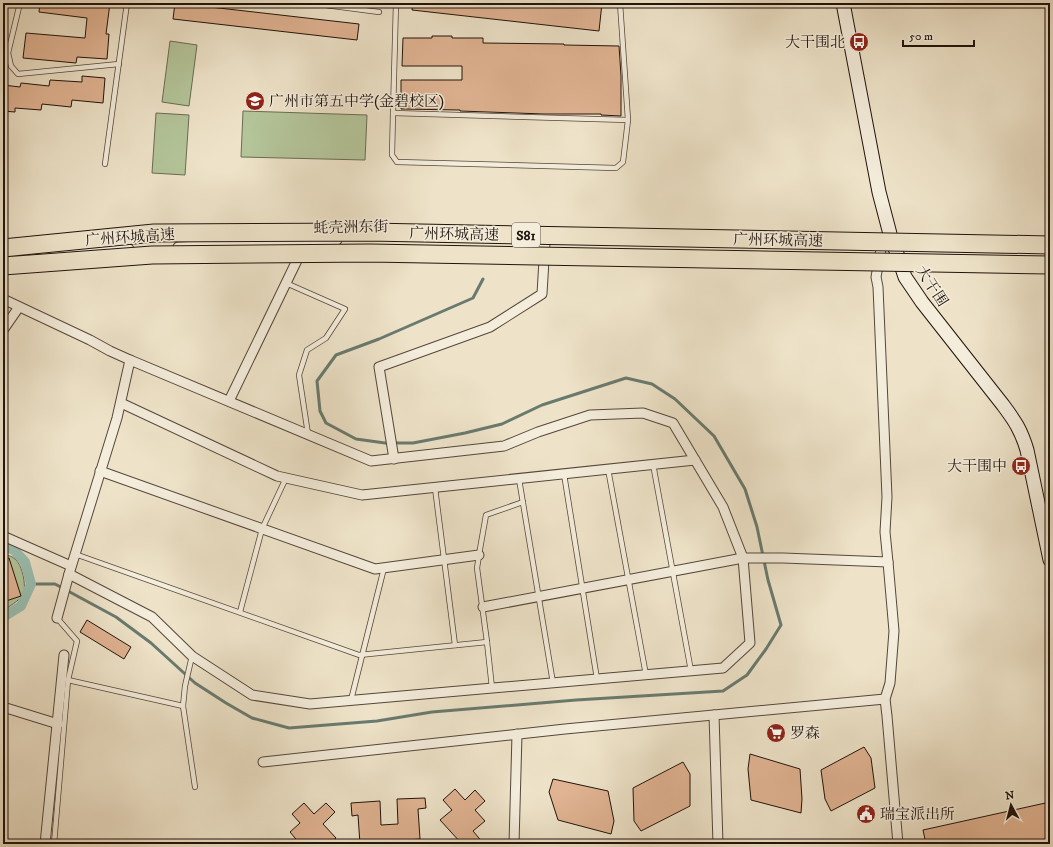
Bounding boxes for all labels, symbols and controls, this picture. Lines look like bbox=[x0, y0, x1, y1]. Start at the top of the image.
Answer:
scale bar bbox=[903, 22, 974, 48]
text: 50 m bbox=[909, 29, 933, 44]
bus stop icon: 大干围北 bbox=[848, 31, 870, 53]
place label: 大干围北 bbox=[785, 33, 845, 52]
school or university icon: 广州市第五中学(金碧校区) bbox=[244, 90, 266, 112]
place label: 广州市第五中学(金碧校区) bbox=[269, 92, 444, 111]
street label: 蚝壳洲东街 bbox=[313, 217, 389, 238]
road number: S81 bbox=[512, 223, 540, 247]
street label: 广州环城高速 bbox=[409, 224, 499, 245]
street label: 广州环城高速 bbox=[84, 225, 176, 250]
street label: 广州环城高速 bbox=[733, 230, 823, 251]
street label: 大干围 bbox=[911, 262, 952, 310]
bus stop icon: 大干围中 bbox=[1010, 455, 1032, 477]
place label: 大干围中 bbox=[947, 457, 1007, 476]
supermarket icon: 罗森 bbox=[765, 722, 787, 744]
place label: 罗森 bbox=[790, 724, 820, 743]
north arrow bbox=[991, 785, 1031, 825]
text: N bbox=[1005, 789, 1015, 804]
public building icon: 瑞宝派出所 bbox=[855, 803, 877, 825]
place label: 瑞宝派出所 bbox=[880, 805, 955, 824]

